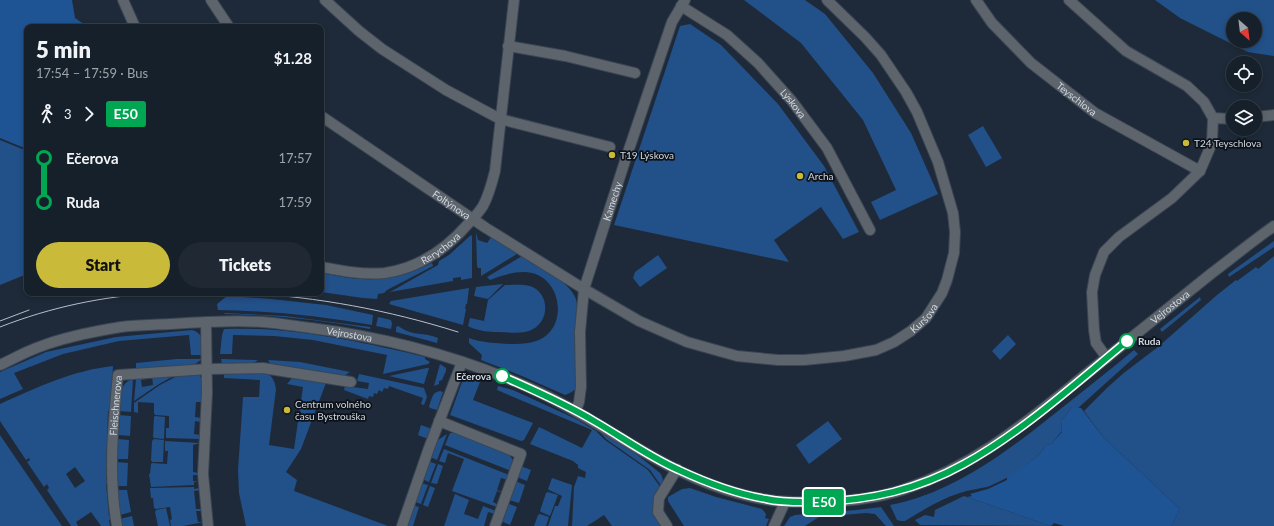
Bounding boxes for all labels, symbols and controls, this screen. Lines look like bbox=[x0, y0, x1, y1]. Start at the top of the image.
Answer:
north arrow bbox=[1226, 12, 1262, 48]
map controls bbox=[1226, 12, 1262, 136]
text: 5 min bbox=[36, 36, 91, 63]
text: $1.28 bbox=[274, 49, 312, 67]
button: locate bbox=[1226, 56, 1262, 92]
text: 17:54 – 17:59 · Bus bbox=[36, 65, 148, 81]
street label: Teyschlova bbox=[1054, 79, 1099, 118]
street label: Lýskova bbox=[778, 86, 809, 121]
button: layers bbox=[1226, 100, 1262, 136]
icon: walk bbox=[36, 103, 58, 125]
icon: forward bbox=[78, 103, 100, 125]
text: E50 bbox=[114, 105, 138, 122]
text: 3 bbox=[64, 106, 72, 122]
place label: T24 Teyschlova bbox=[1194, 137, 1261, 149]
marker: T24 Teyschlova bbox=[1181, 138, 1191, 148]
text: Ečerova bbox=[66, 149, 119, 167]
place label: T19 Lýskova bbox=[620, 149, 674, 161]
text: 17:57 bbox=[279, 150, 312, 166]
marker: T19 Lýskova bbox=[607, 150, 617, 160]
place label: Archa bbox=[808, 170, 834, 182]
marker: Archa bbox=[795, 171, 805, 181]
street label: Kamechy bbox=[600, 179, 624, 222]
street label: Foltýnova bbox=[430, 188, 473, 222]
text: Ruda bbox=[66, 193, 100, 211]
text: 17:59 bbox=[279, 194, 312, 210]
street label: Rerychova bbox=[419, 230, 463, 266]
button: Start bbox=[36, 242, 170, 288]
button: Tickets bbox=[178, 242, 312, 288]
street label: Vejrostova bbox=[1148, 288, 1192, 326]
street label: Kuršova bbox=[907, 301, 940, 335]
street label: Vejrostova bbox=[326, 324, 373, 344]
marker: Ruda bbox=[1119, 333, 1135, 349]
place label: Ruda bbox=[1138, 335, 1161, 347]
marker: Ečerova bbox=[494, 368, 510, 384]
place label: Ečerova bbox=[456, 370, 491, 382]
street label: Fleischnerova bbox=[107, 375, 124, 436]
place label: Centrum volného času Bystrouška bbox=[295, 398, 371, 422]
marker: Centrum volného času Bystrouška bbox=[282, 405, 292, 415]
line badge: E50 bbox=[801, 489, 847, 515]
text: E50 bbox=[812, 493, 836, 510]

